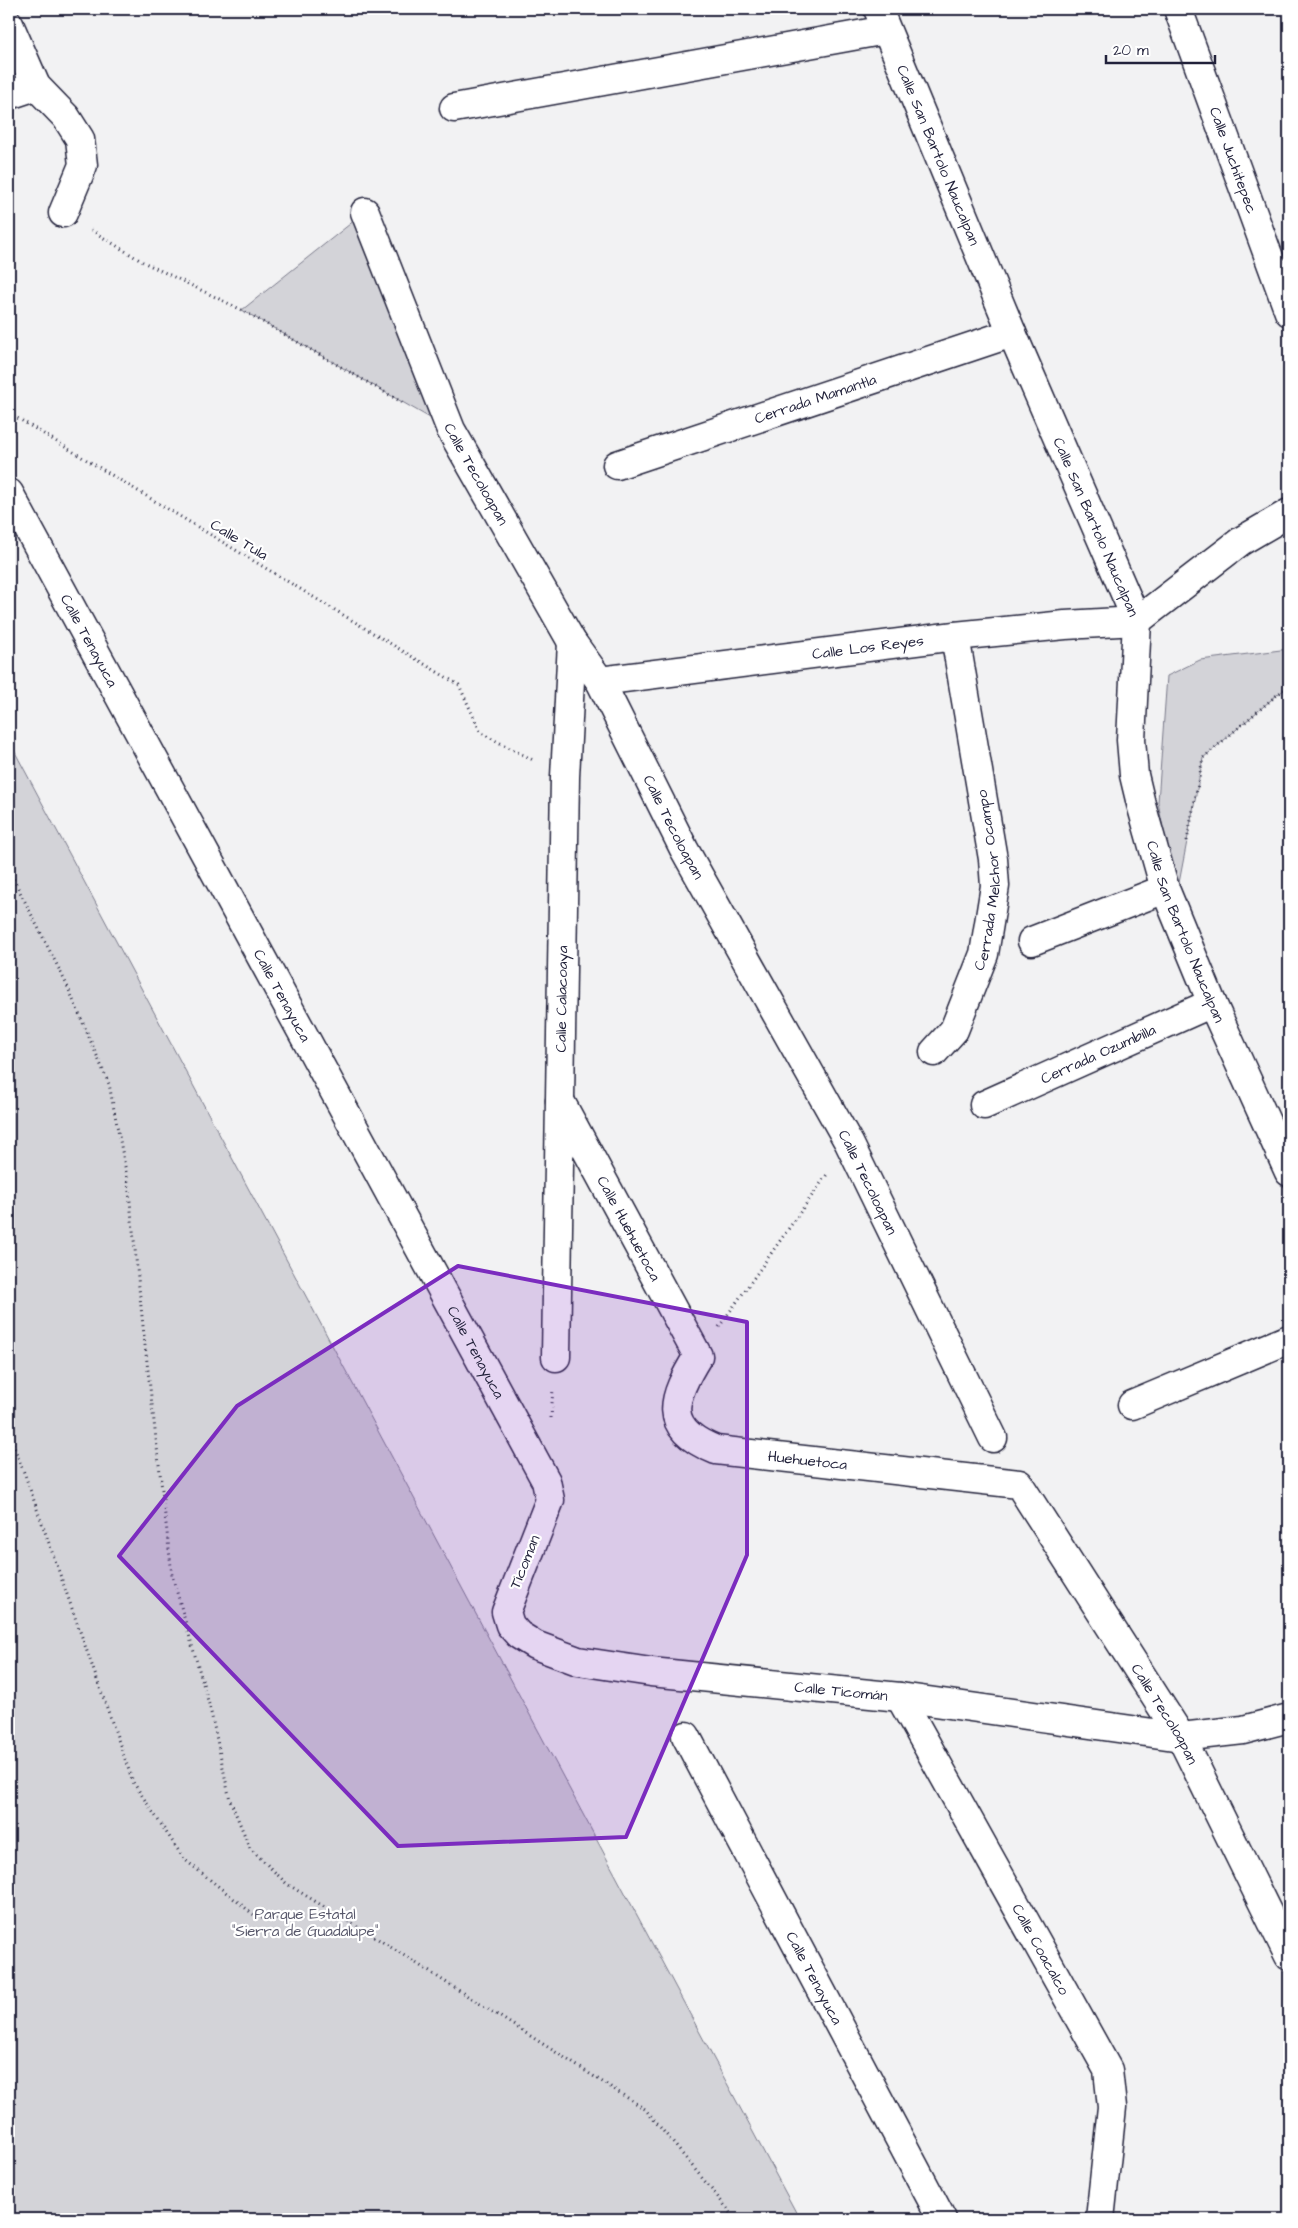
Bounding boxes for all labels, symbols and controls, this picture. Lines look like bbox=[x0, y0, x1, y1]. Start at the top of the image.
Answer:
scale bar bbox=[1106, 32, 1214, 64]
text: 20 m bbox=[1113, 40, 1149, 61]
street label: Calle San Bartolo Naucalpan bbox=[892, 62, 985, 249]
street label: Calle Juchitepec bbox=[1204, 104, 1263, 217]
street label: Cerrada Mamantla bbox=[752, 369, 879, 429]
street label: Calle Tecoloapan bbox=[439, 420, 514, 529]
street label: Calle San Bartolo Naucalpan bbox=[1048, 434, 1145, 620]
street label: Calle Tula bbox=[206, 515, 272, 566]
street label: Calle Tenayuca bbox=[55, 590, 123, 691]
street label: Calle Los Reyes bbox=[811, 630, 925, 665]
street label: Calle Tecoloapan bbox=[638, 771, 710, 883]
street label: Cerrada Melchor Ocampo bbox=[968, 788, 1006, 973]
street label: Calle San Bartolo Naucalpan bbox=[1141, 838, 1230, 1026]
street label: Calle Tenayuca bbox=[248, 945, 316, 1046]
street label: Calle Calacoaya bbox=[550, 945, 574, 1053]
street label: Cerrada Ozumbilla bbox=[1037, 1019, 1159, 1089]
street label: Calle Tecoloapan bbox=[833, 1126, 903, 1239]
street label: Calle Huehuetoca bbox=[592, 1172, 666, 1285]
street label: Calle Tenayuca bbox=[442, 1302, 510, 1403]
street label: Huehuetoca bbox=[767, 1445, 849, 1475]
street label: Ticoman bbox=[505, 1531, 545, 1592]
street label: Calle Tecoloapan bbox=[1126, 1659, 1204, 1768]
street label: Calle Ticomán bbox=[794, 1676, 889, 1706]
street label: Calle Coacalco bbox=[1007, 1900, 1075, 1999]
park label: Parque Estatal "Sierra de Guadalupe" bbox=[232, 1904, 379, 1942]
street label: Calle Tenayuca bbox=[781, 1928, 848, 2029]

